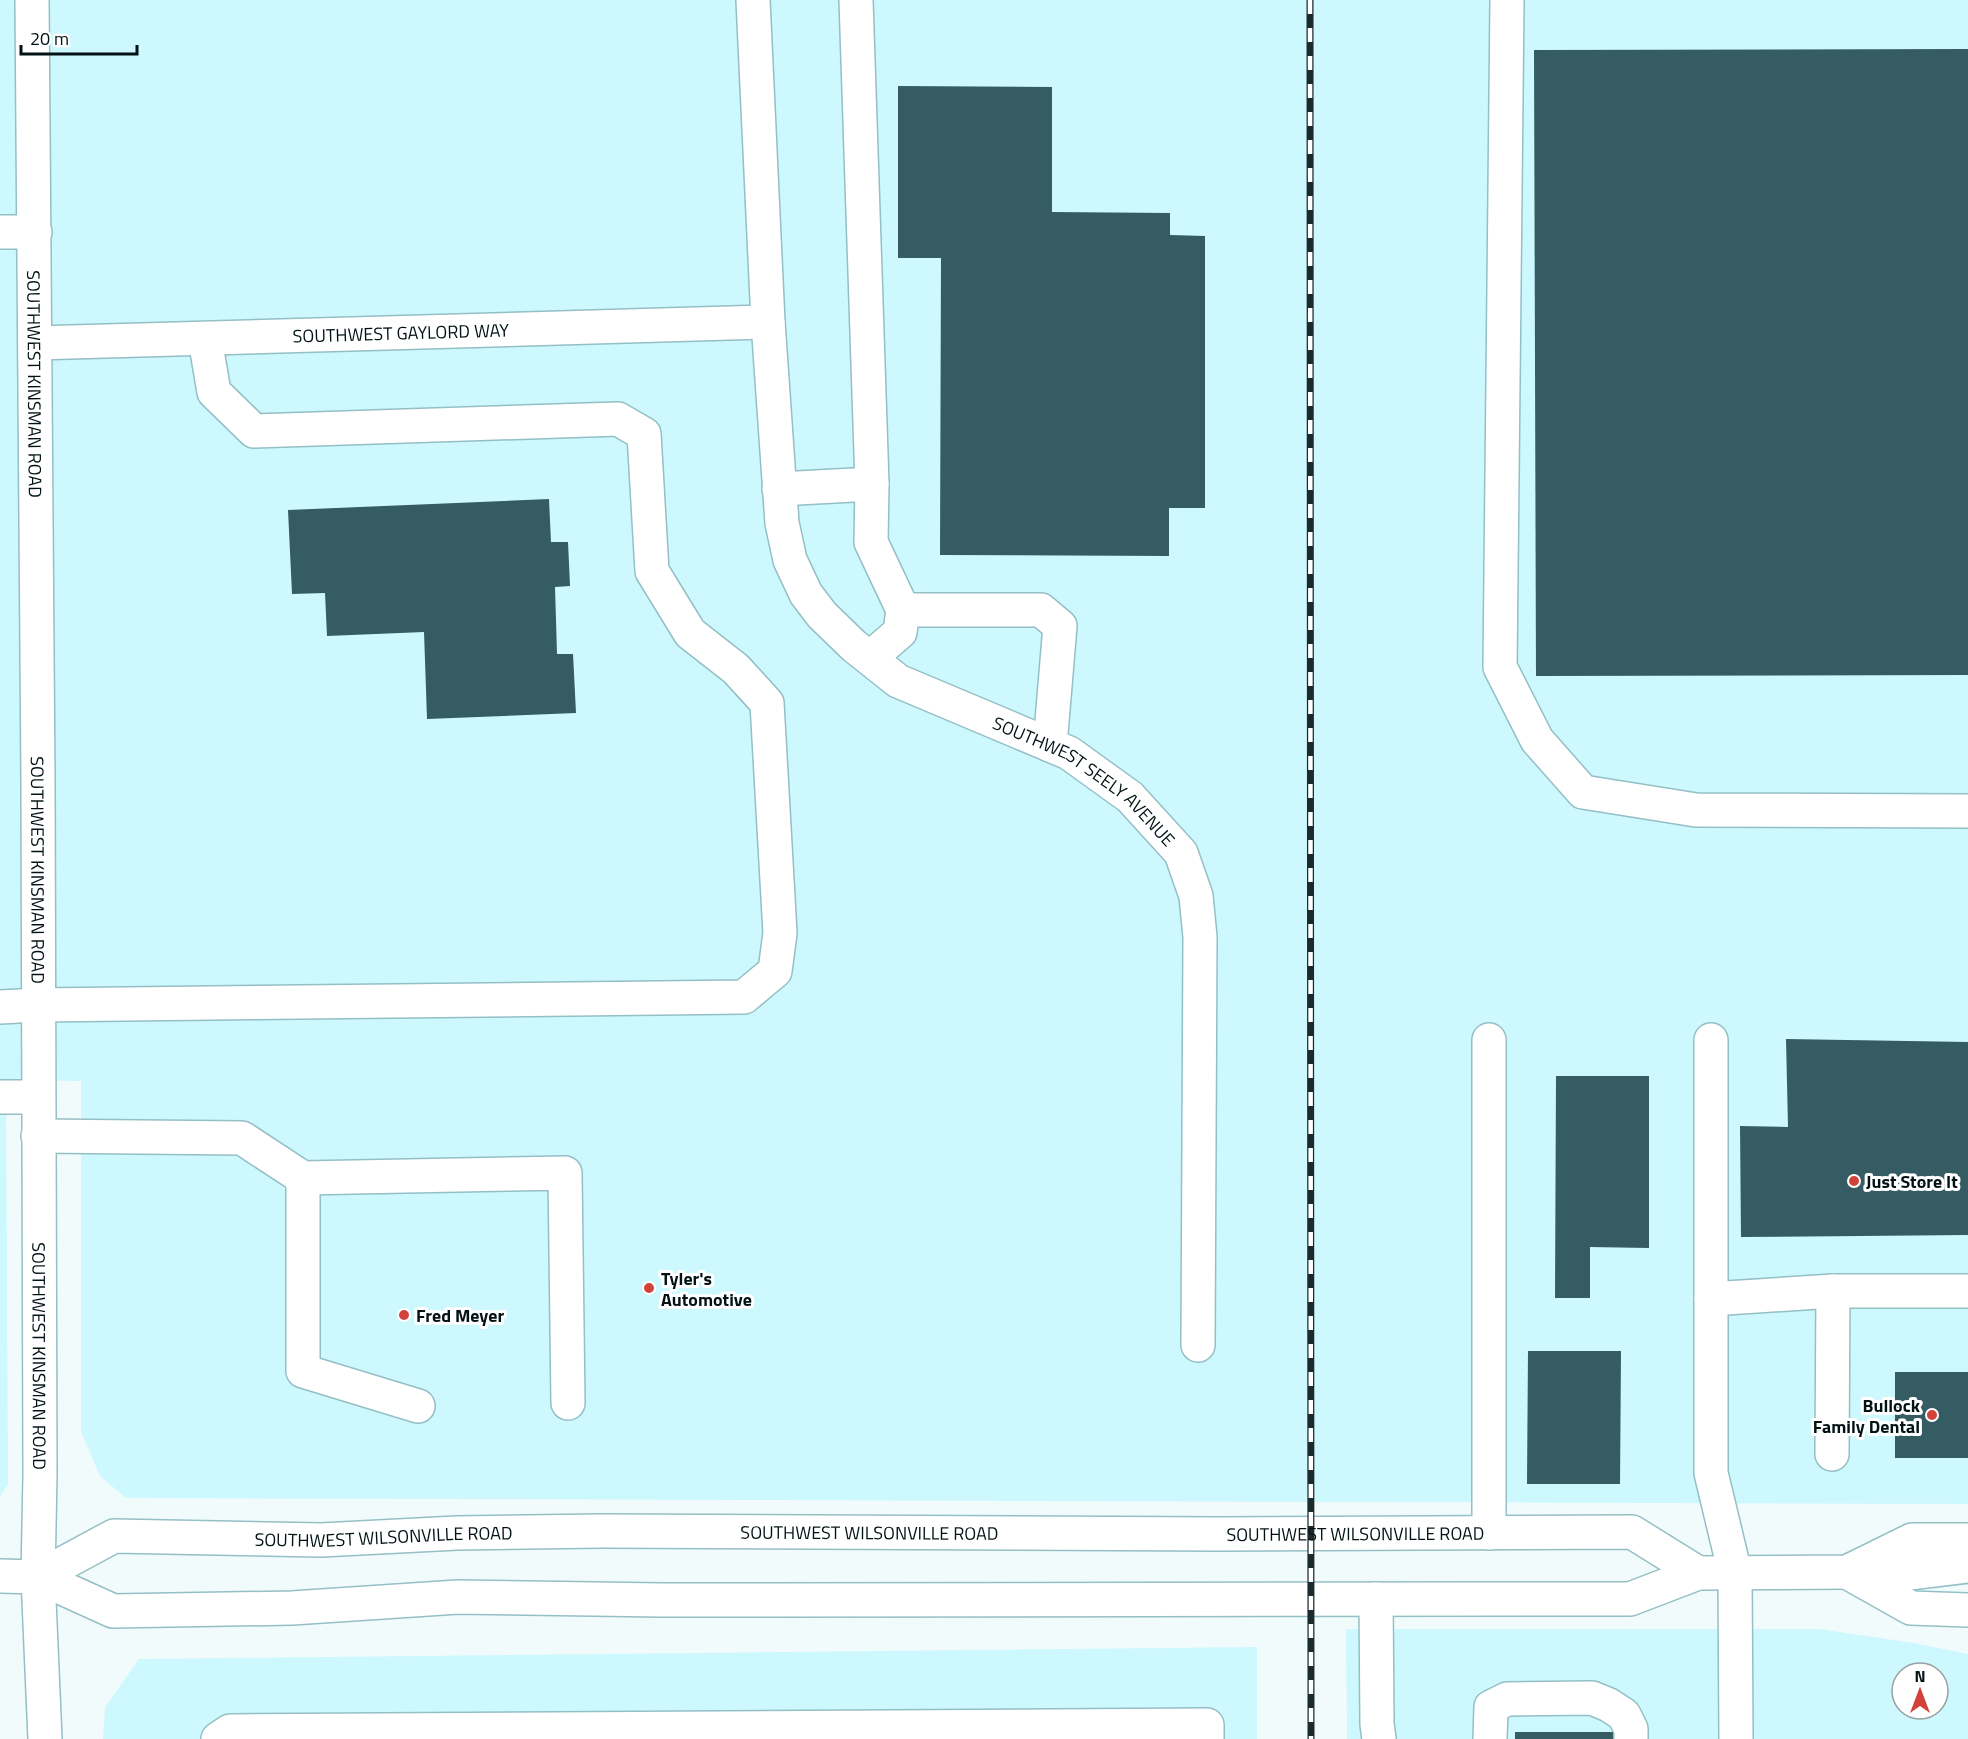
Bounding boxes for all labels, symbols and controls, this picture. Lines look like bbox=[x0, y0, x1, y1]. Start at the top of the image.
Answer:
scale bar bbox=[21, 18, 136, 56]
text: 20 m bbox=[30, 25, 69, 52]
street label: SOUTHWEST KINSMAN ROAD bbox=[21, 270, 49, 498]
street label: SOUTHWEST GAYLORD WAY bbox=[292, 316, 510, 349]
street label: SOUTHWEST SEELY AVENUE bbox=[989, 709, 1182, 852]
street label: SOUTHWEST KINSMAN ROAD bbox=[24, 756, 52, 984]
place label: Just Store It bbox=[1866, 1168, 1958, 1195]
marker: Just Store It bbox=[1847, 1174, 1861, 1188]
street label: SOUTHWEST KINSMAN ROAD bbox=[26, 1242, 53, 1470]
place label: Tyler's Automotive bbox=[661, 1265, 752, 1313]
marker: Tyler's Automotive bbox=[642, 1281, 656, 1295]
place label: Fred Meyer bbox=[416, 1302, 504, 1329]
marker: Fred Meyer bbox=[397, 1308, 411, 1322]
place label: Bullock Family Dental bbox=[1813, 1392, 1921, 1440]
marker: Bullock Family Dental bbox=[1925, 1408, 1939, 1422]
street label: SOUTHWEST WILSONVILLE ROAD bbox=[740, 1518, 998, 1546]
street label: SOUTHWEST WILSONVILLE ROAD bbox=[254, 1519, 513, 1554]
street label: SOUTHWEST WILSONVILLE ROAD bbox=[1226, 1519, 1484, 1547]
north arrow bbox=[1890, 1661, 1950, 1721]
text: N bbox=[1914, 1664, 1926, 1688]

